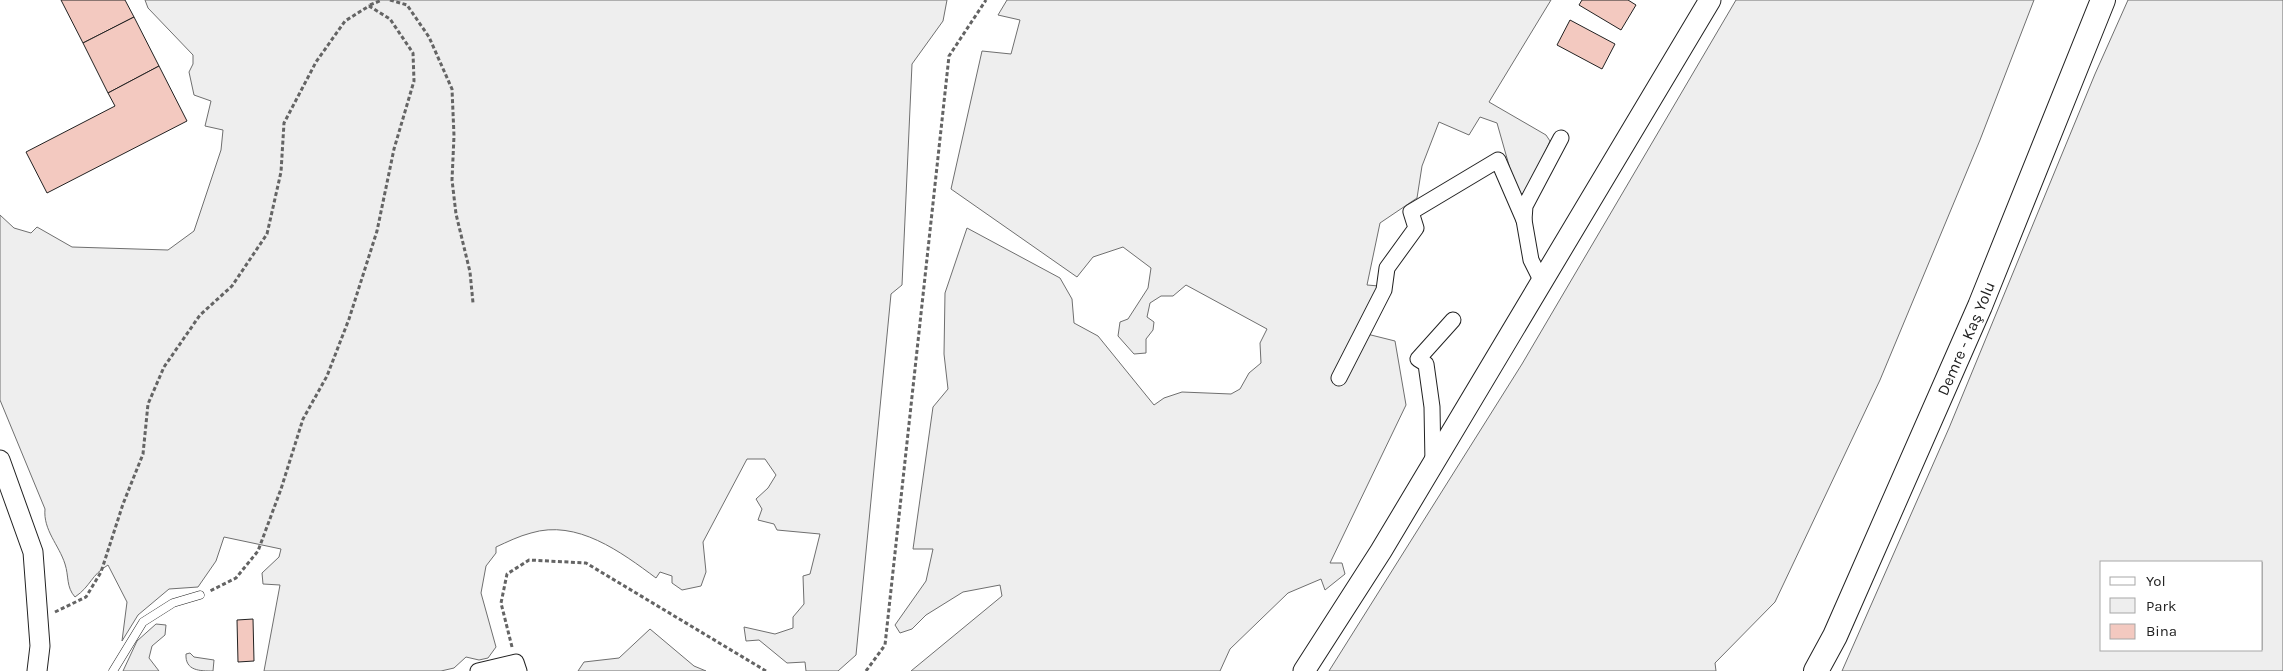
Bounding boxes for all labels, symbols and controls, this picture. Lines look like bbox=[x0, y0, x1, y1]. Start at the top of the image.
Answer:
street label: Demre - Kaş Yolu bbox=[1932, 278, 1998, 398]
legend bbox=[2100, 561, 2263, 651]
text: Yol bbox=[2146, 572, 2166, 590]
text: Park bbox=[2146, 597, 2176, 615]
text: Bina bbox=[2146, 622, 2177, 640]

